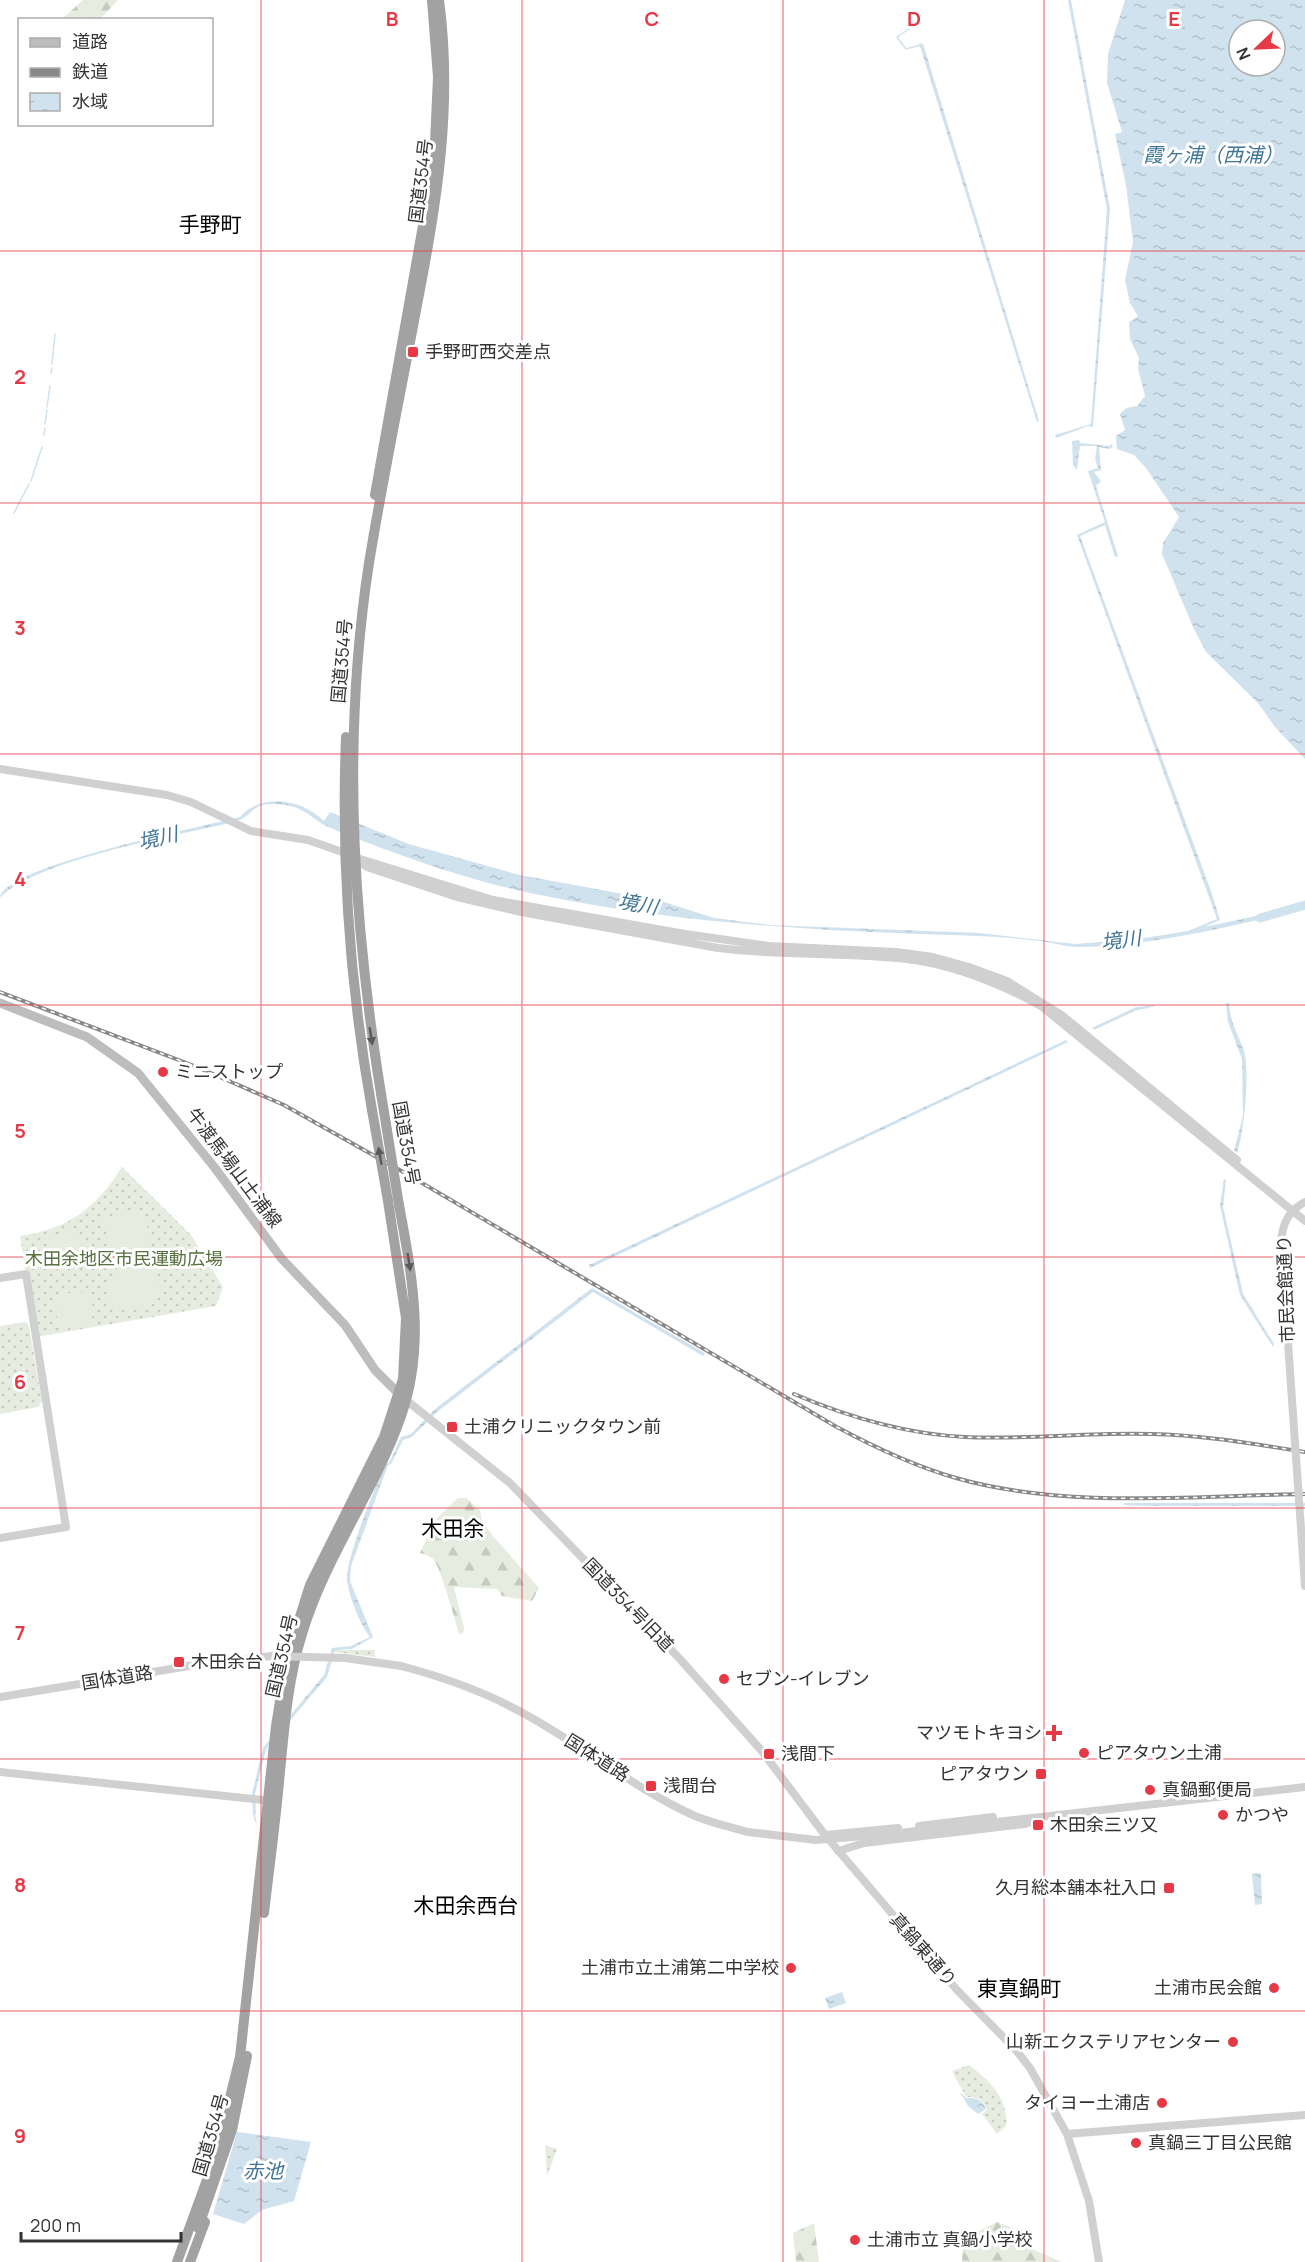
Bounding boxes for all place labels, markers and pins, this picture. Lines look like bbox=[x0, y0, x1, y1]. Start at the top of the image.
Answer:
place label: 手野町西交差点 bbox=[425, 339, 551, 363]
marker: 手野町西交差点 bbox=[406, 345, 420, 359]
place label: ミニストップ bbox=[175, 1059, 283, 1083]
marker: ミニストップ bbox=[156, 1065, 170, 1079]
place label: 土浦クリニックタウン前 bbox=[464, 1414, 661, 1438]
marker: 土浦クリニックタウン前 bbox=[445, 1420, 459, 1434]
place label: 木田余台 bbox=[191, 1649, 263, 1673]
marker: 木田余台 bbox=[172, 1655, 186, 1669]
place label: セブン-イレブン bbox=[736, 1666, 870, 1690]
marker: セブン-イレブン bbox=[717, 1672, 731, 1686]
place label: マツモトキヨシ bbox=[916, 1720, 1042, 1744]
marker: マツモトキヨシ bbox=[1047, 1726, 1061, 1740]
place label: ピアタウン土浦 bbox=[1096, 1740, 1222, 1764]
place label: 浅間下 bbox=[781, 1741, 835, 1765]
marker: ピアタウン土浦 bbox=[1077, 1746, 1091, 1760]
marker: 浅間下 bbox=[762, 1747, 776, 1761]
place label: ピアタウン bbox=[939, 1761, 1029, 1785]
marker: ピアタウン bbox=[1034, 1767, 1048, 1781]
place label: 浅間台 bbox=[663, 1773, 717, 1797]
place label: 真鍋郵便局 bbox=[1162, 1777, 1252, 1801]
marker: 浅間台 bbox=[644, 1779, 658, 1793]
marker: 真鍋郵便局 bbox=[1143, 1783, 1157, 1797]
place label: かつや bbox=[1235, 1802, 1289, 1826]
marker: かつや bbox=[1216, 1808, 1230, 1822]
place label: 木田余三ツ又 bbox=[1050, 1812, 1158, 1836]
marker: 木田余三ツ又 bbox=[1031, 1818, 1045, 1832]
place label: 久月総本舗本社入口 bbox=[995, 1875, 1157, 1899]
marker: 久月総本舗本社入口 bbox=[1162, 1881, 1176, 1895]
place label: 土浦市立土浦第二中学校 bbox=[581, 1955, 779, 1979]
marker: 土浦市立土浦第二中学校 bbox=[784, 1961, 798, 1975]
place label: 土浦市民会館 bbox=[1154, 1975, 1262, 1999]
marker: 土浦市民会館 bbox=[1267, 1981, 1281, 1995]
place label: 山新エクステリアセンター bbox=[1006, 2029, 1221, 2053]
marker: 山新エクステリアセンター bbox=[1226, 2035, 1240, 2049]
place label: タイヨー土浦店 bbox=[1024, 2090, 1150, 2114]
marker: タイヨー土浦店 bbox=[1155, 2096, 1169, 2110]
place label: 真鍋三丁目公民館 bbox=[1148, 2130, 1292, 2154]
marker: 真鍋三丁目公民館 bbox=[1129, 2136, 1143, 2150]
place label: 土浦市立 真鍋小学校 bbox=[867, 2227, 1033, 2251]
marker: 土浦市立 真鍋小学校 bbox=[848, 2233, 862, 2247]

